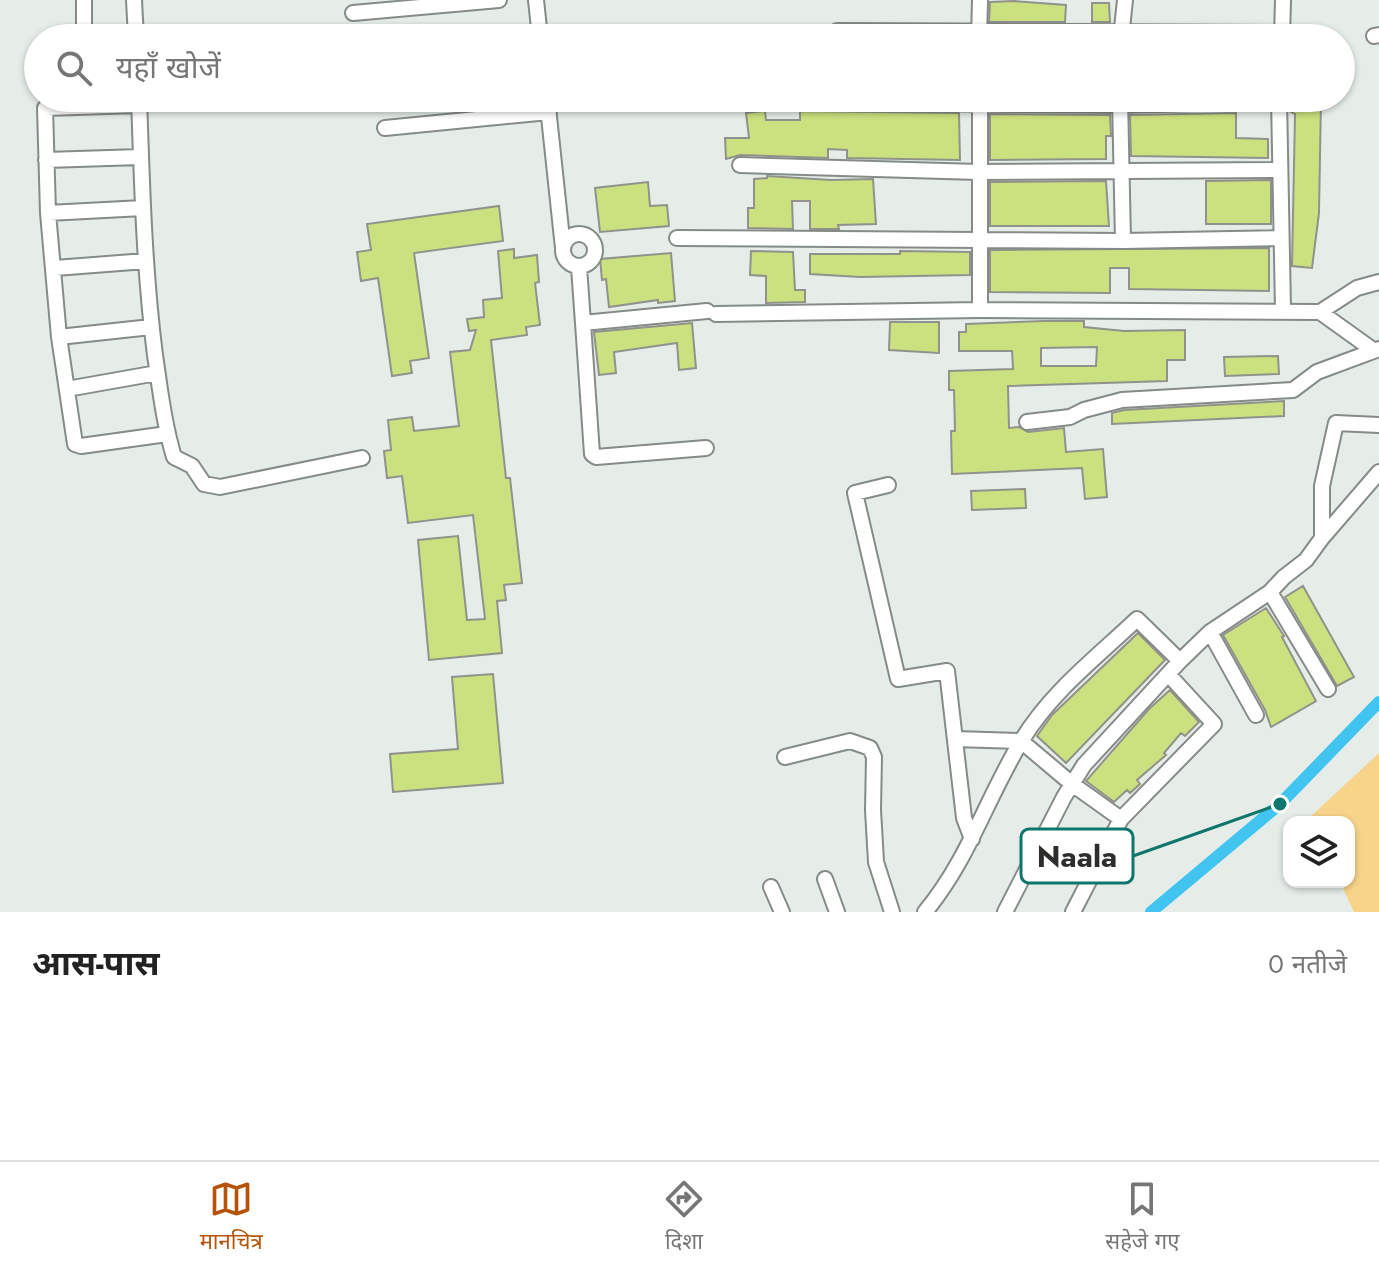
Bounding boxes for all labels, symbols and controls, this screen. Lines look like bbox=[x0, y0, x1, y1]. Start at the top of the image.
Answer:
search box bbox=[24, 24, 1355, 112]
icon: search bbox=[52, 46, 96, 90]
text: यहाँ खोजें bbox=[116, 46, 221, 89]
map controls bbox=[1283, 816, 1355, 888]
button: layers bbox=[1283, 816, 1355, 888]
callout: Naala bbox=[1021, 829, 1133, 883]
text: Naala bbox=[1037, 835, 1117, 878]
text: आस-पास bbox=[32, 939, 160, 988]
text: 0 नतीजे bbox=[1268, 945, 1347, 983]
tab: मानचित्र bbox=[200, 1177, 263, 1258]
tab: दिशा bbox=[662, 1177, 706, 1258]
tab: सहेजे गए bbox=[1105, 1177, 1179, 1258]

